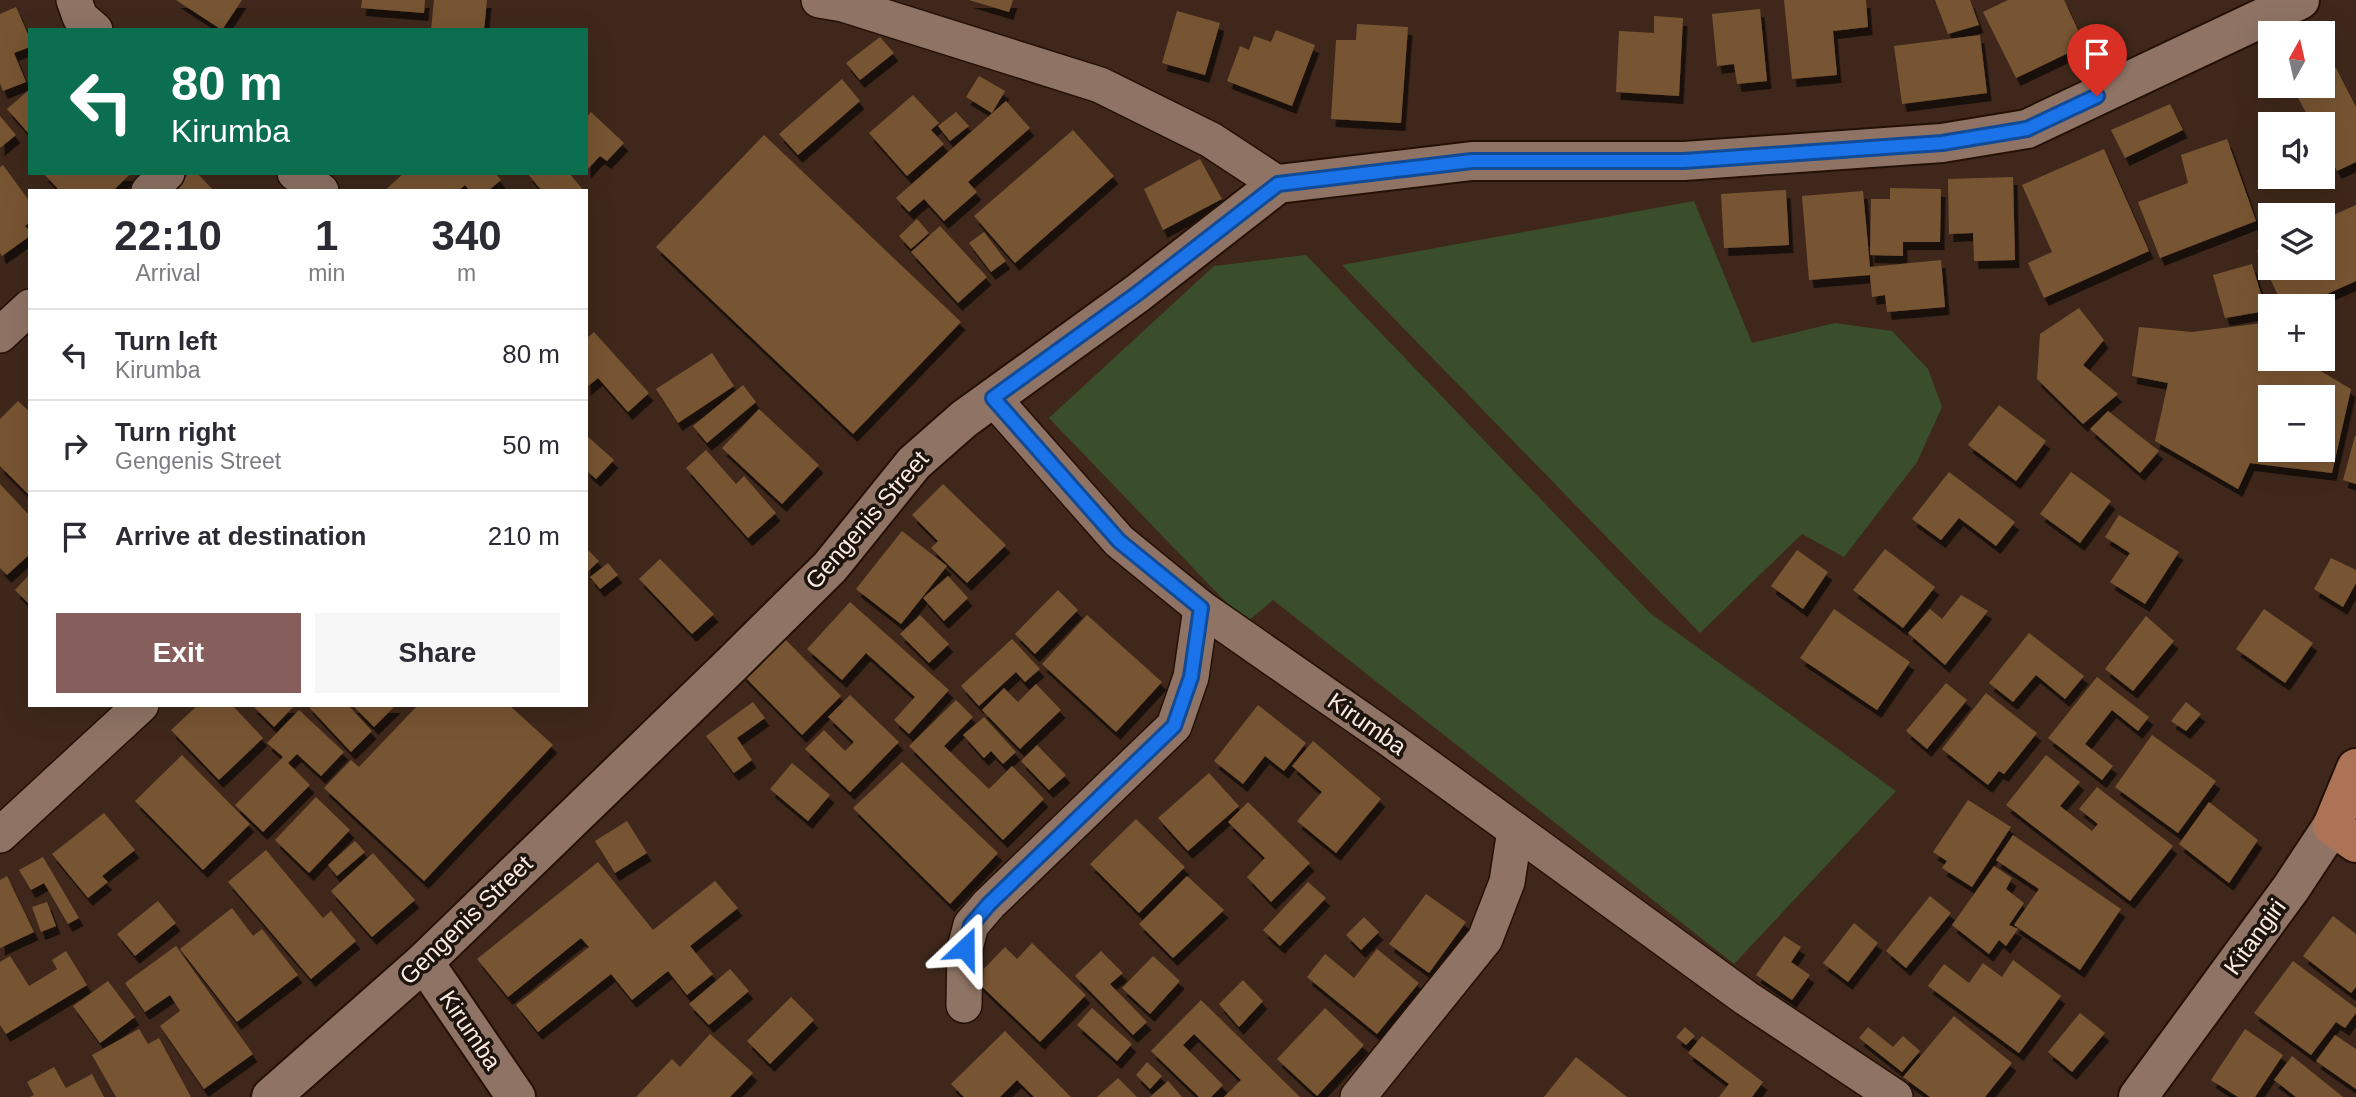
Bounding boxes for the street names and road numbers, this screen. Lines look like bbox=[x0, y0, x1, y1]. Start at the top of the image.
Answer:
street label: Gengenis Street bbox=[800, 445, 934, 594]
street label: Kirumba bbox=[1323, 687, 1412, 761]
street label: Gengenis Street bbox=[394, 849, 538, 990]
street label: Kitangiri bbox=[2218, 894, 2291, 980]
street label: Kirumba bbox=[434, 985, 507, 1075]

